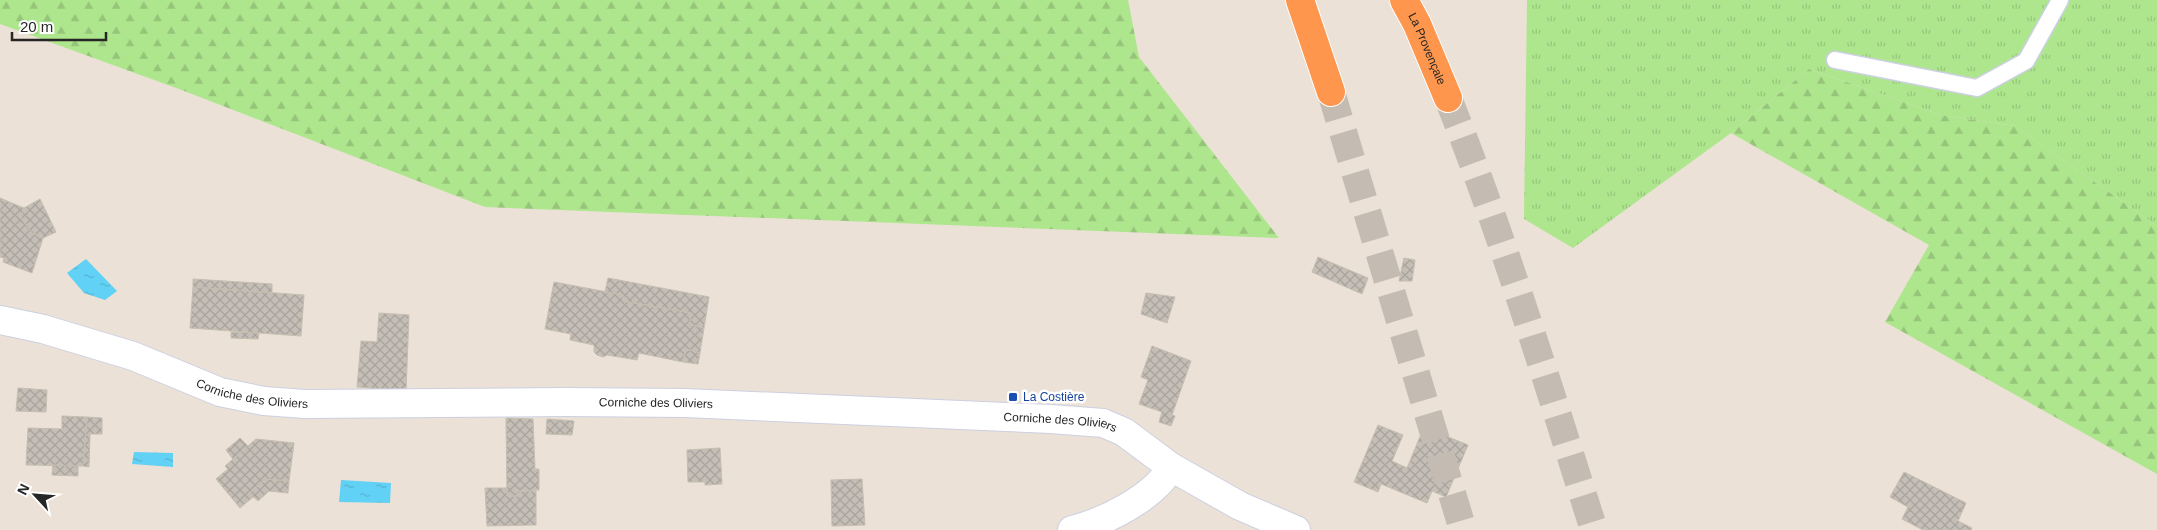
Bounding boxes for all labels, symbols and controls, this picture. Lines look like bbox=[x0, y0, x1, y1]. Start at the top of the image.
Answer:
scale bar bbox=[12, 10, 106, 42]
street label: La Provençale bbox=[1405, 10, 1449, 87]
text: 20 m bbox=[20, 18, 53, 35]
street label: Corniche des Oliviers bbox=[194, 376, 308, 411]
place label: La Costière bbox=[1023, 390, 1085, 404]
marker: La Costière bbox=[1007, 391, 1019, 403]
street label: Corniche des Oliviers bbox=[599, 395, 713, 411]
street label: Corniche des Oliviers bbox=[1003, 410, 1119, 435]
north arrow bbox=[10, 470, 60, 520]
text: N bbox=[14, 481, 33, 497]

